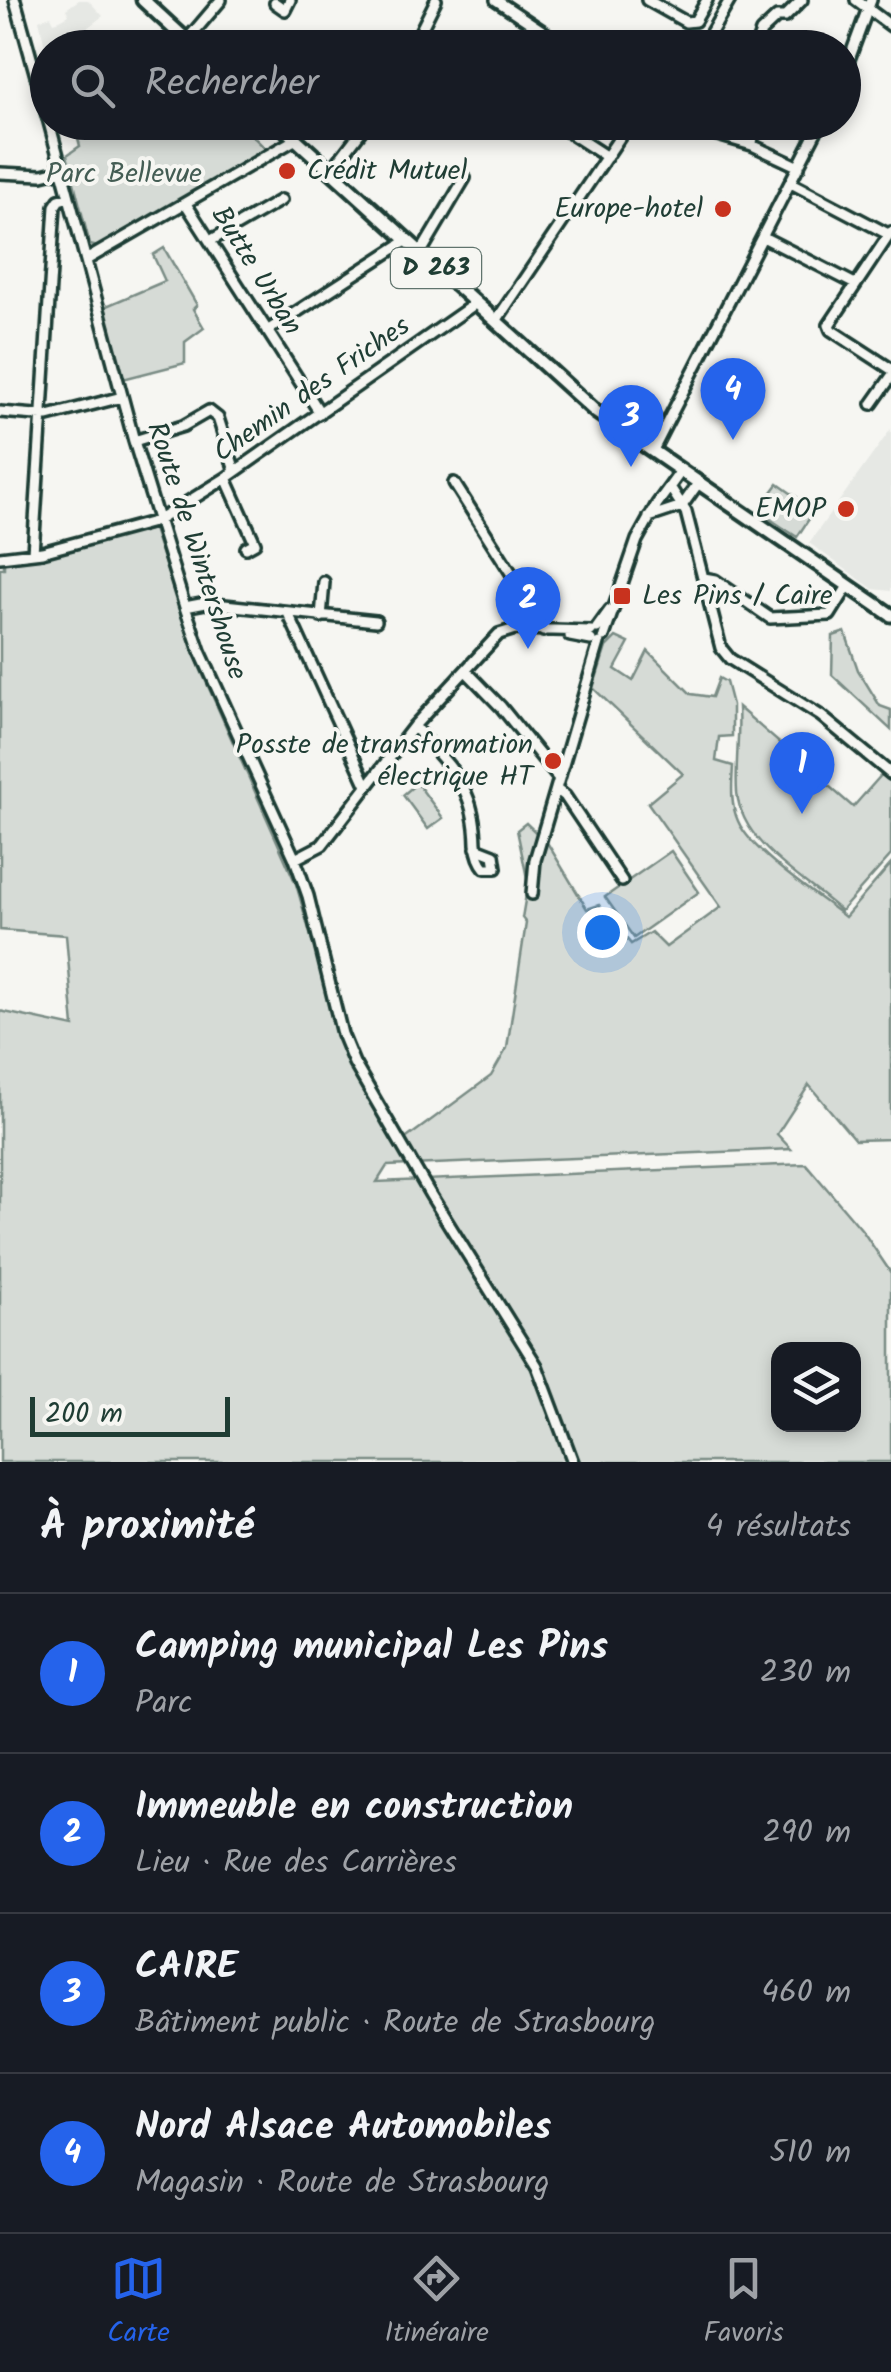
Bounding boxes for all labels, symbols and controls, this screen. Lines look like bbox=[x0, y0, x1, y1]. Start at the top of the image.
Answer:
search box bbox=[30, 30, 861, 140]
text: Rechercher bbox=[145, 55, 318, 115]
icon: search bbox=[65, 58, 120, 113]
place label: Crédit Mutuel bbox=[307, 149, 467, 194]
park label: Parc Bellevue bbox=[46, 152, 202, 197]
marker: Crédit Mutuel bbox=[276, 160, 298, 182]
place label: Europe-hotel bbox=[554, 187, 703, 232]
street label: Butte Urban bbox=[198, 197, 314, 345]
marker: Europe-hotel bbox=[712, 198, 734, 220]
road number: D 263 bbox=[391, 248, 481, 288]
street label: Chemin des Friches bbox=[204, 305, 420, 475]
pin: 4 bbox=[700, 358, 766, 440]
pin: 3 bbox=[598, 384, 664, 467]
street label: Route de Wintershouse bbox=[133, 416, 259, 686]
place label: EMOP bbox=[755, 487, 827, 532]
marker: EMOP bbox=[835, 498, 857, 520]
pin: 2 bbox=[496, 566, 560, 649]
place label: Les Pins / Caire bbox=[642, 574, 833, 619]
marker: Les Pins / Caire bbox=[611, 585, 633, 607]
place label: Posste de transformation électrique HT bbox=[236, 723, 535, 800]
pin: 1 bbox=[770, 732, 834, 814]
marker: Posste de transformation électrique HT bbox=[542, 750, 564, 772]
your location bbox=[577, 907, 628, 958]
map controls bbox=[771, 1342, 861, 1432]
button: layers bbox=[771, 1342, 861, 1432]
scale bar bbox=[30, 1392, 230, 1436]
text: 200 m bbox=[45, 1392, 123, 1437]
text: À proximité bbox=[40, 1494, 254, 1561]
text: 4 résultats bbox=[706, 1502, 851, 1553]
text: Camping municipal Les Pins bbox=[135, 1618, 608, 1678]
text: 1 bbox=[68, 1648, 77, 1699]
text: 230 m bbox=[760, 1648, 851, 1699]
text: Parc bbox=[135, 1678, 192, 1729]
text: Immeuble en construction bbox=[135, 1778, 573, 1838]
text: 2 bbox=[63, 1808, 82, 1859]
text: 290 m bbox=[762, 1808, 851, 1859]
text: Lieu · Rue des Carrières bbox=[135, 1838, 457, 1889]
text: CAIRE bbox=[135, 1938, 238, 1998]
text: 3 bbox=[64, 1968, 81, 2019]
text: 460 m bbox=[761, 1968, 851, 2019]
text: Bâtiment public · Route de Strasbourg bbox=[135, 1998, 656, 2049]
text: Nord Alsace Automobiles bbox=[135, 2098, 551, 2158]
text: 4 bbox=[64, 2128, 81, 2179]
text: 510 m bbox=[769, 2128, 851, 2179]
text: Magasin · Route de Strasbourg bbox=[135, 2158, 550, 2209]
tab: Carte bbox=[107, 2251, 170, 2356]
tab: Itinéraire bbox=[385, 2251, 489, 2356]
tab: Favoris bbox=[704, 2251, 784, 2356]

